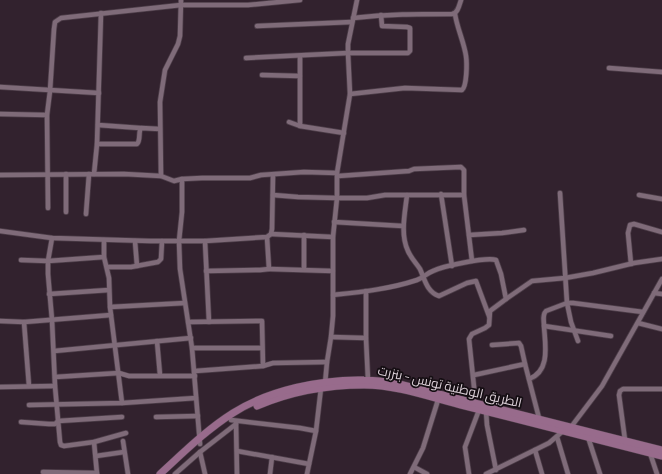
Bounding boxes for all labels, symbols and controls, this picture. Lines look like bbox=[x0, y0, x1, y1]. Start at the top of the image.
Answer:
street label: الطريق الوطنية تونس - بنزرت bbox=[376, 362, 524, 410]

